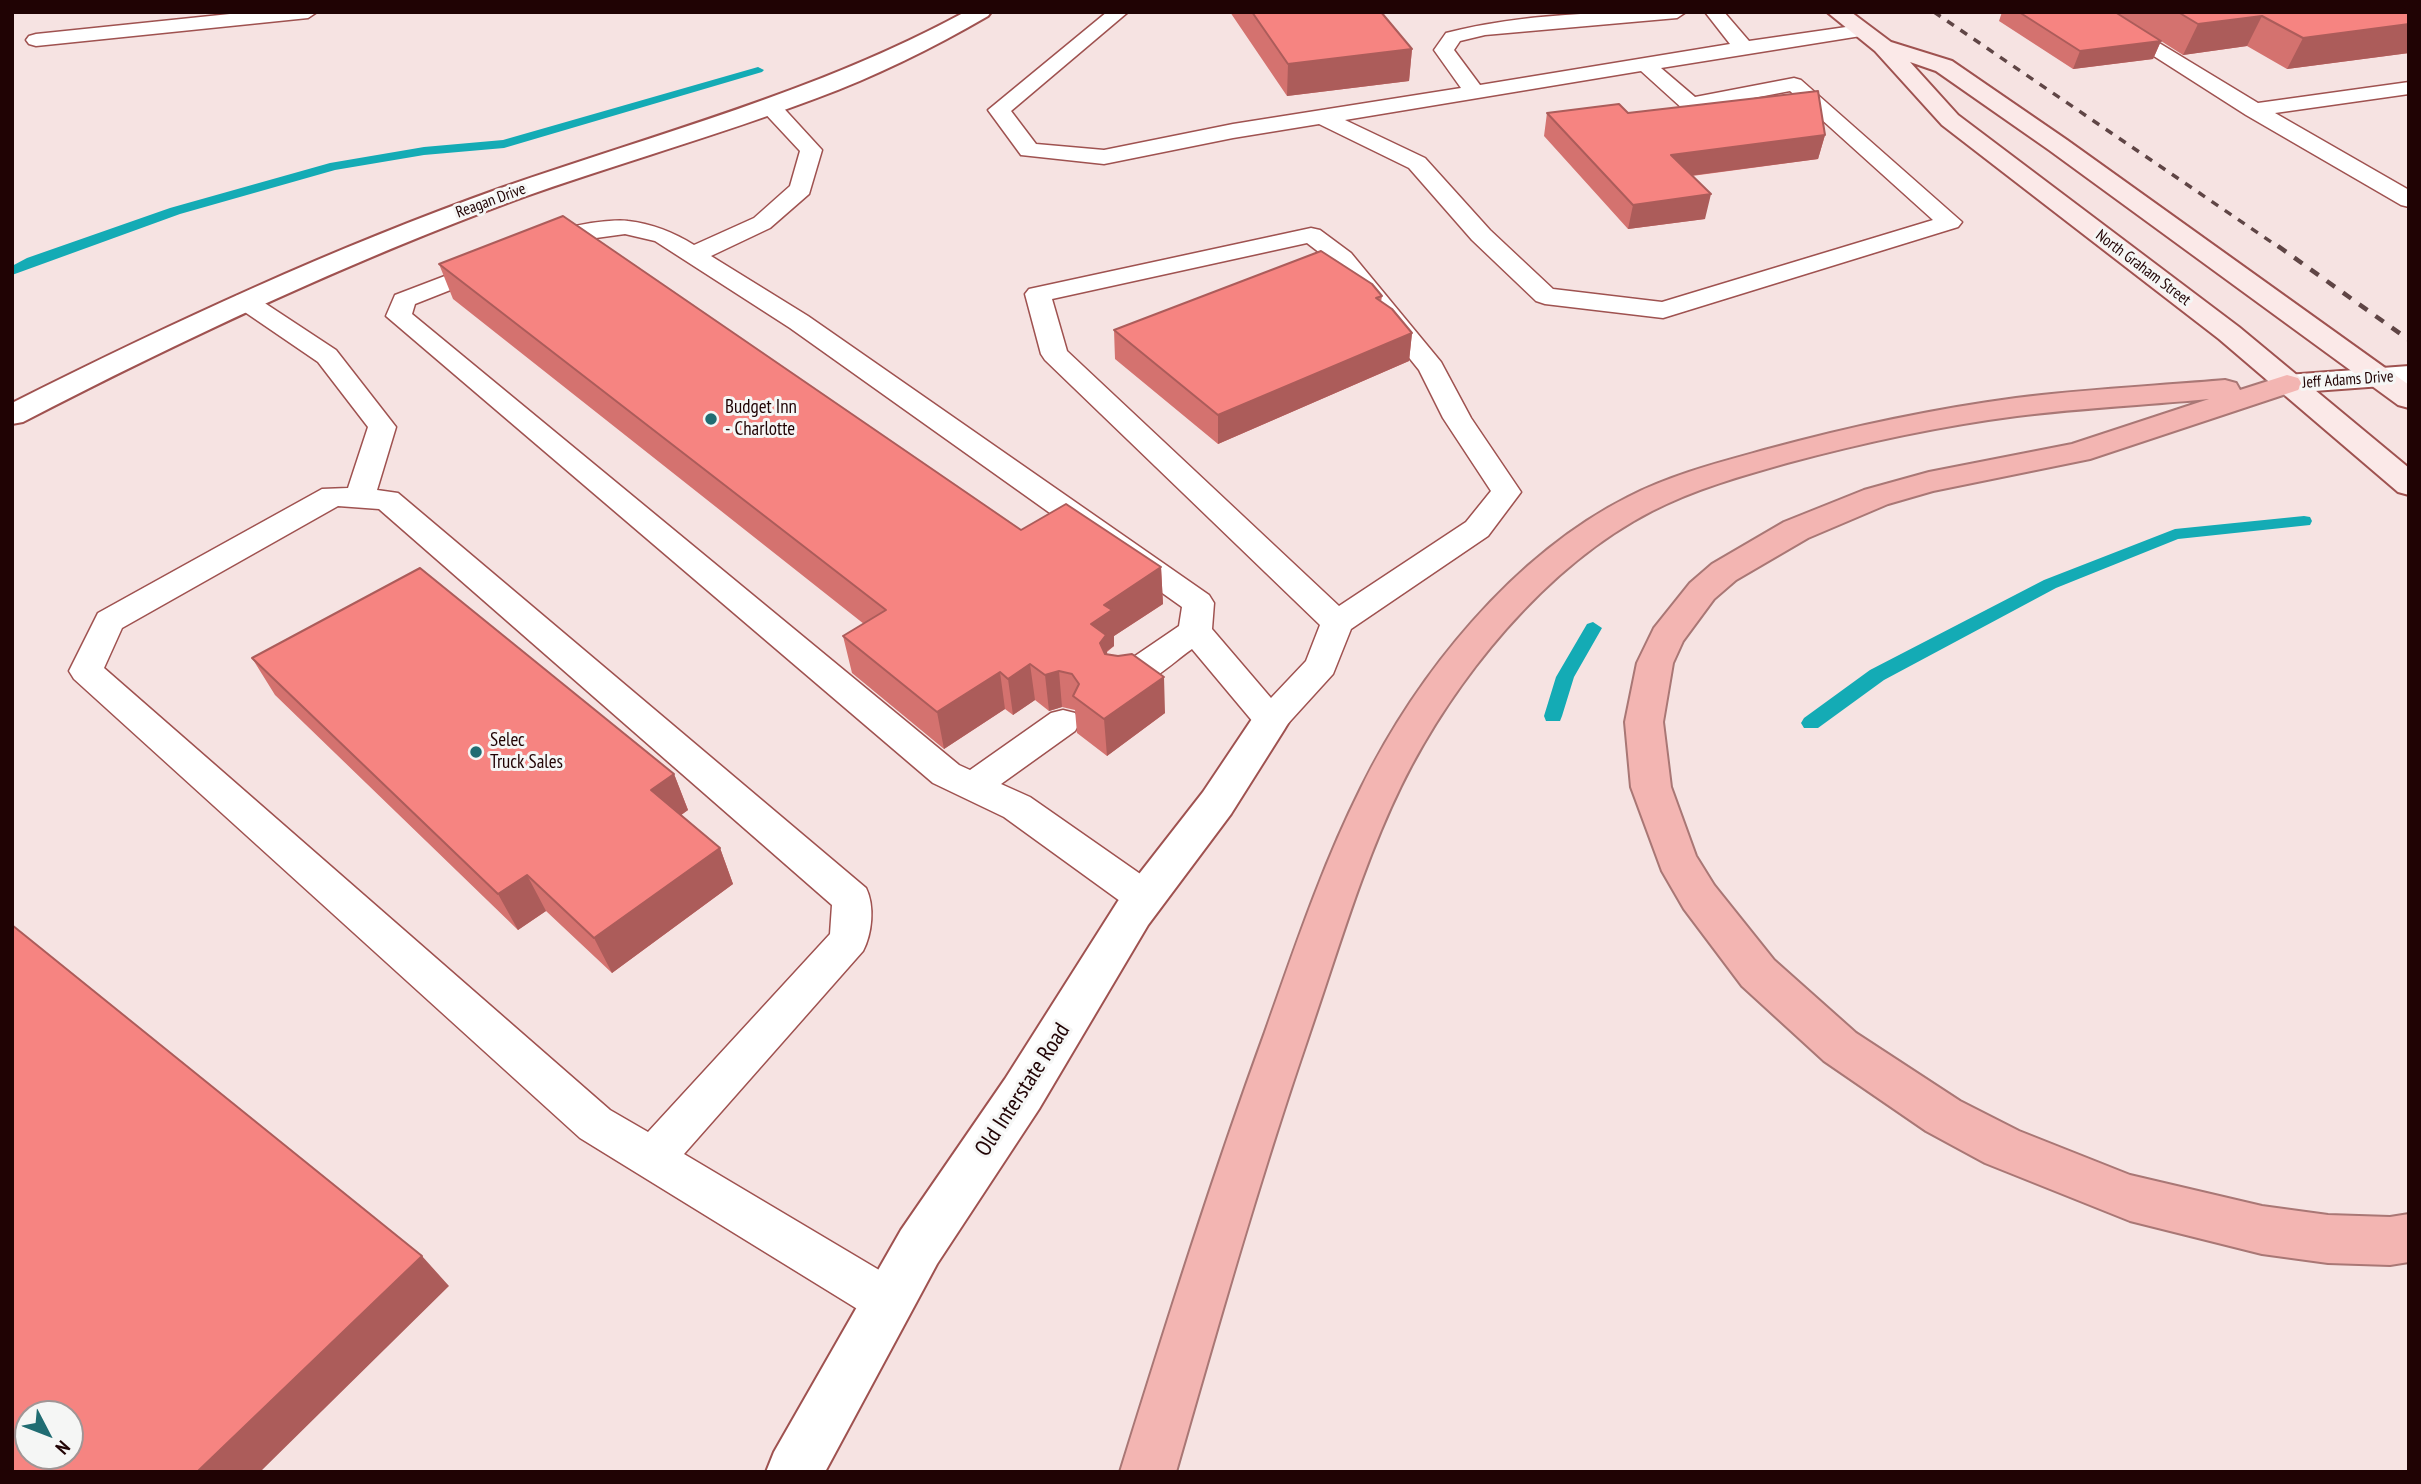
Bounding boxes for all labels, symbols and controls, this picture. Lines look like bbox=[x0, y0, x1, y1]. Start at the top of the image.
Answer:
street label: Reagan Drive bbox=[453, 180, 529, 222]
street label: North Graham Street bbox=[2092, 226, 2194, 310]
street label: Jeff Adams Drive bbox=[2302, 367, 2394, 393]
place label: Budget Inn - Charlotte bbox=[725, 397, 797, 441]
marker: Budget Inn - Charlotte bbox=[703, 411, 719, 427]
place label: Selec Truck Sales bbox=[490, 730, 563, 774]
marker: Selec Truck Sales bbox=[468, 744, 484, 760]
street label: Old Interstate Road bbox=[970, 1018, 1076, 1162]
north arrow bbox=[14, 1400, 84, 1470]
text: N bbox=[51, 1436, 75, 1460]

